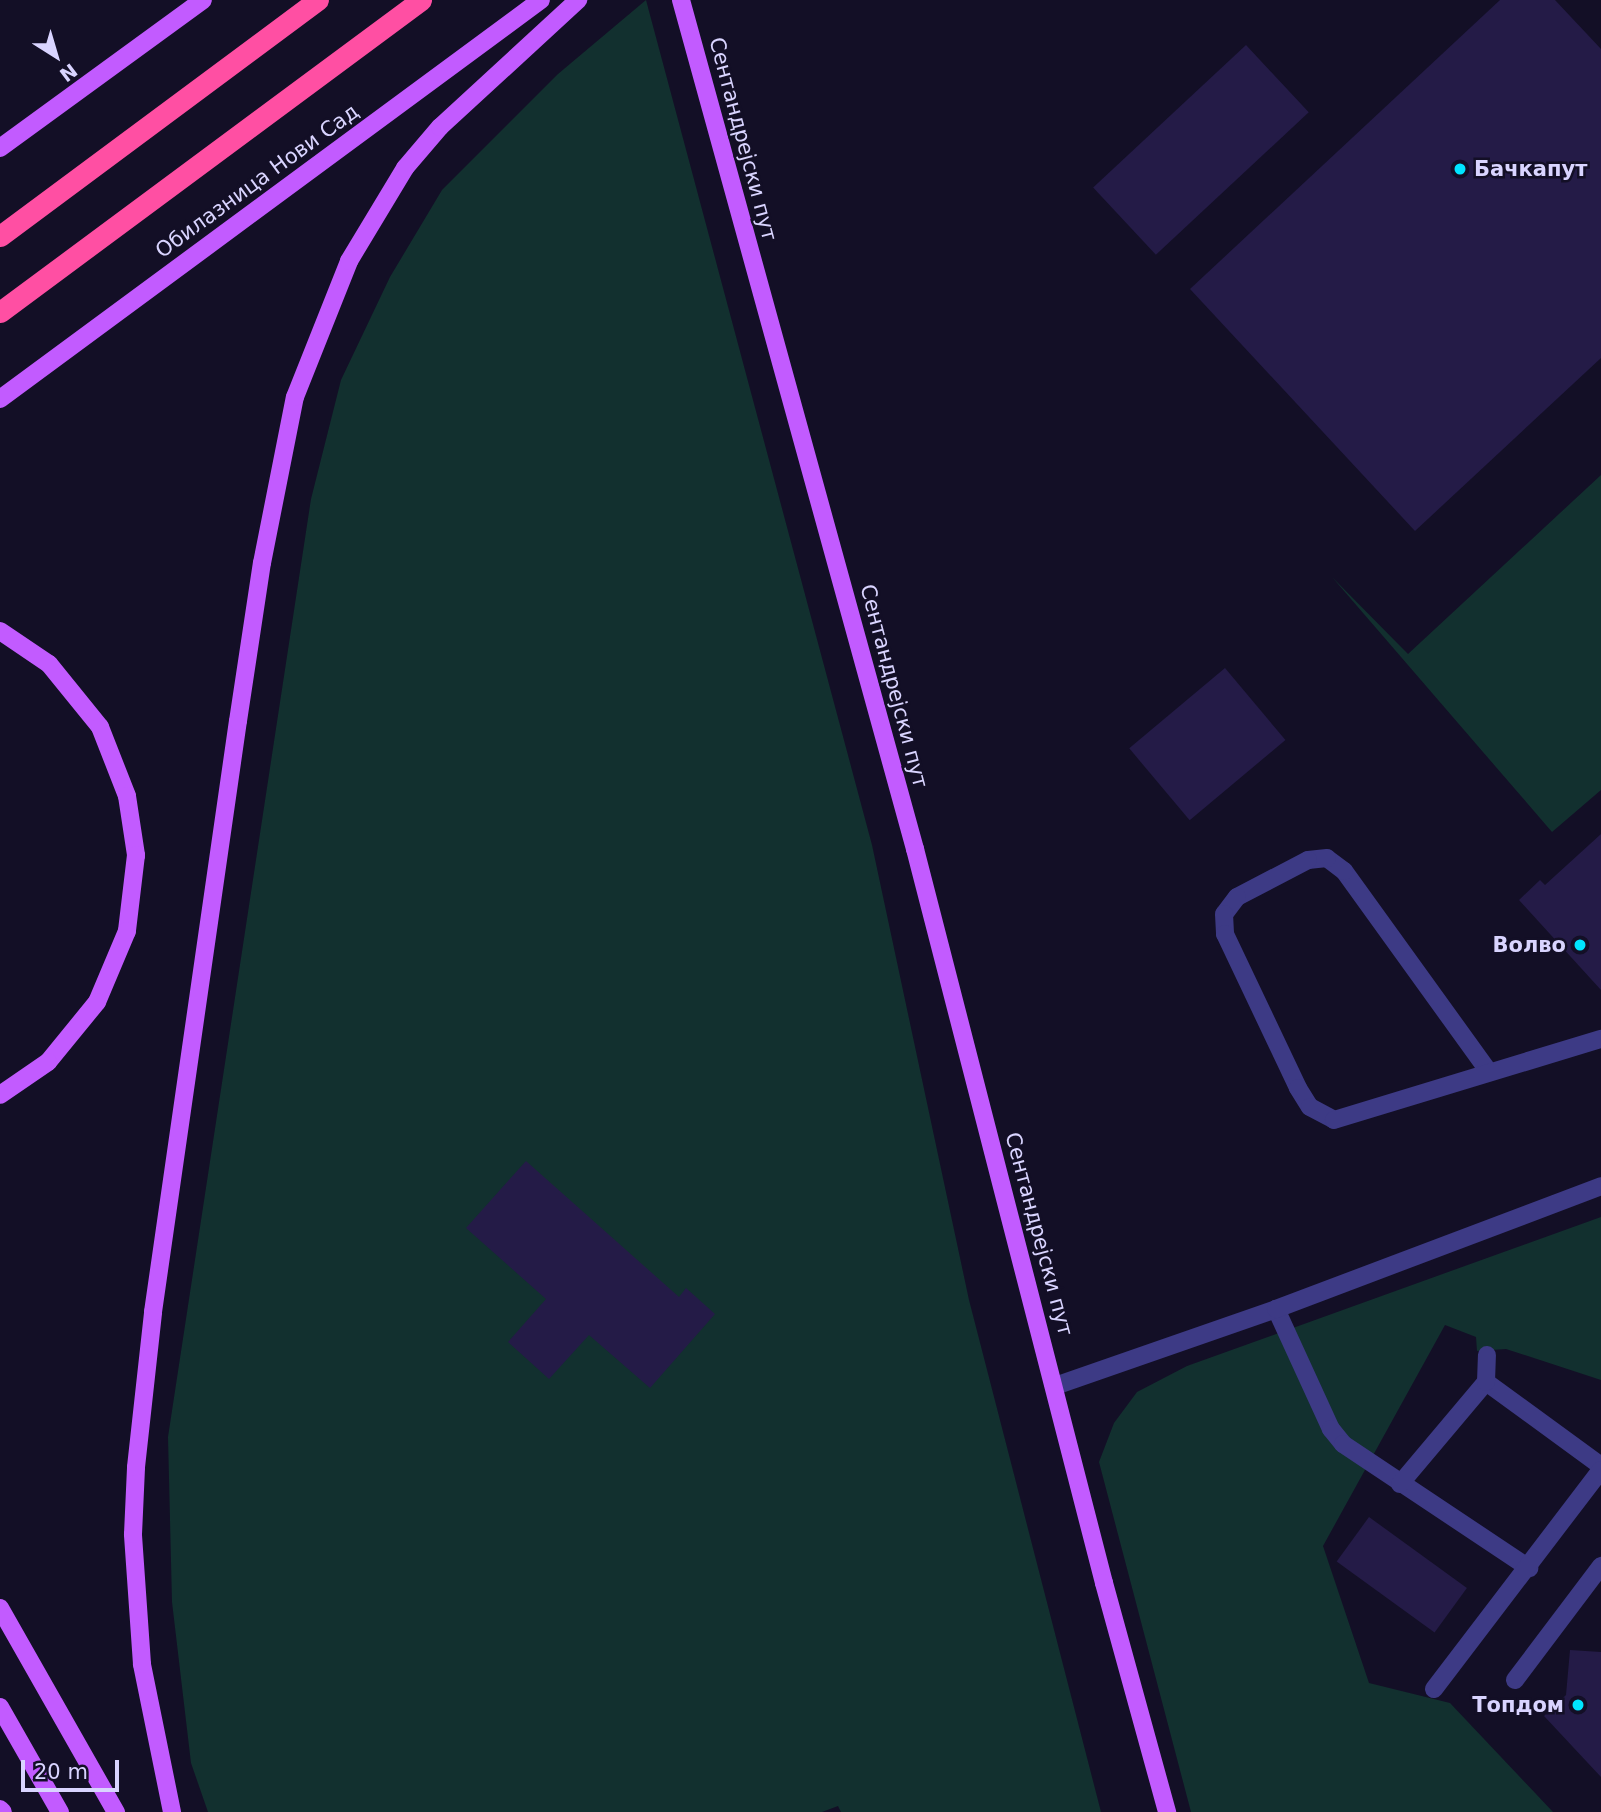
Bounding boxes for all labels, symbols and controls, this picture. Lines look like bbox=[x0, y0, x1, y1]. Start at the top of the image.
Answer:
north arrow bbox=[21, 21, 91, 91]
street label: Сентандрејски пут bbox=[704, 34, 782, 244]
text: N bbox=[56, 59, 82, 86]
street label: Обилазница Нови Сад bbox=[150, 99, 364, 263]
place label: Бачкапут bbox=[1474, 156, 1587, 182]
marker: Бачкапут bbox=[1452, 161, 1468, 177]
street label: Сентандрејски пут bbox=[855, 581, 933, 791]
place label: Волво bbox=[1492, 932, 1566, 958]
marker: Волво bbox=[1572, 937, 1588, 953]
street label: Сентандрејски пут bbox=[1000, 1129, 1078, 1339]
place label: Топдом bbox=[1472, 1692, 1564, 1718]
marker: Топдом bbox=[1570, 1697, 1586, 1713]
scale bar bbox=[24, 1745, 122, 1789]
text: 20 m bbox=[34, 1760, 88, 1784]

